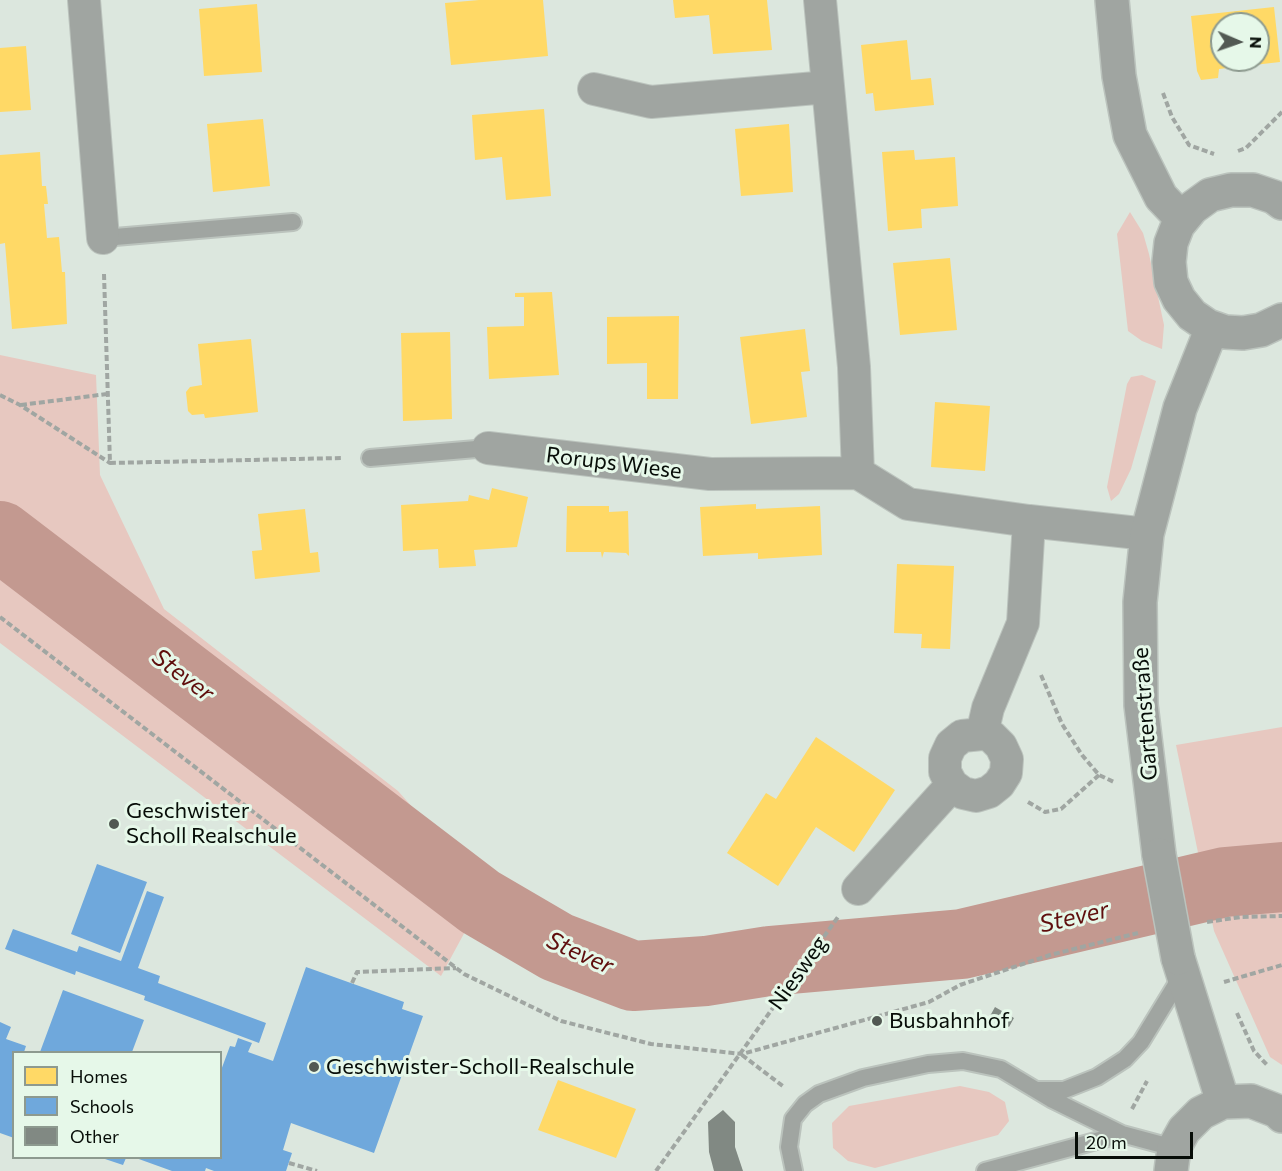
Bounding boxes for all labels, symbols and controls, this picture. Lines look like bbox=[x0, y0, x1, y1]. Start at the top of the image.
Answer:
north arrow bbox=[1210, 12, 1270, 72]
text: N bbox=[1247, 36, 1266, 49]
street label: Rorups Wiese bbox=[545, 442, 683, 484]
water label: Stever bbox=[146, 642, 220, 708]
street label: Gartenstraße bbox=[1127, 647, 1163, 781]
place label: Geschwister Scholl Realschule bbox=[126, 798, 297, 849]
marker: Geschwister Scholl Realschule bbox=[107, 817, 121, 831]
water label: Stever bbox=[1037, 895, 1111, 939]
water label: Stever bbox=[542, 926, 618, 980]
street label: Niesweg bbox=[763, 931, 833, 1015]
place label: Busbahnhof bbox=[889, 1008, 1010, 1034]
marker: Busbahnhof bbox=[870, 1014, 884, 1028]
legend bbox=[12, 1051, 222, 1159]
place label: Geschwister-Scholl-Realschule bbox=[326, 1054, 634, 1080]
marker: Geschwister-Scholl-Realschule bbox=[307, 1060, 321, 1074]
text: Homes bbox=[70, 1065, 128, 1087]
text: Schools bbox=[70, 1095, 134, 1117]
scale bar bbox=[1078, 1120, 1196, 1158]
text: Other bbox=[70, 1125, 119, 1147]
text: 20 m bbox=[1086, 1131, 1127, 1153]

